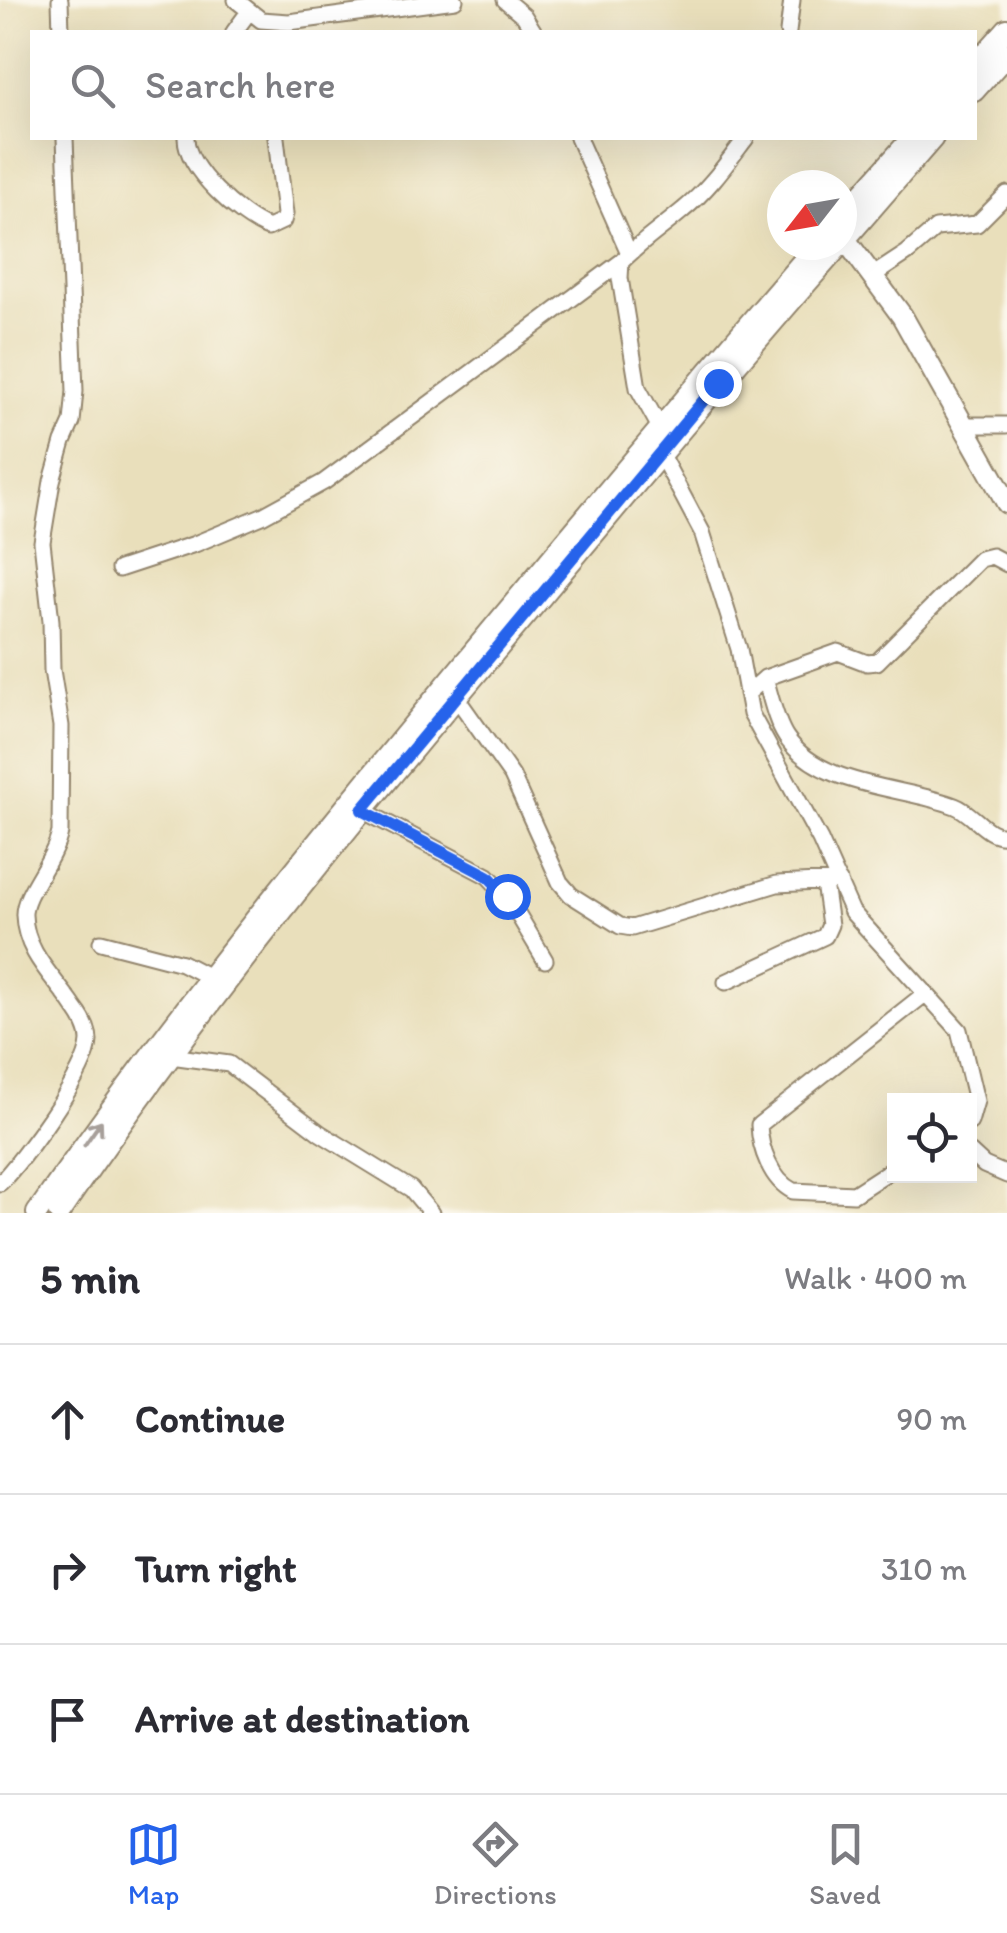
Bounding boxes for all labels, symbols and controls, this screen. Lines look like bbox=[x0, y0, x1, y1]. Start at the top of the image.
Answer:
search box bbox=[30, 30, 977, 140]
icon: search bbox=[65, 58, 120, 113]
text: Search here bbox=[145, 62, 336, 108]
north arrow bbox=[767, 170, 857, 260]
route end bbox=[696, 361, 742, 407]
route start bbox=[485, 874, 531, 920]
map controls bbox=[887, 1093, 977, 1183]
button: locate bbox=[887, 1093, 977, 1183]
one-way arrow bbox=[82, 1119, 103, 1147]
text: 5 min bbox=[40, 1253, 140, 1304]
text: Walk · 400 m bbox=[784, 1259, 967, 1297]
icon: ahead bbox=[40, 1392, 95, 1447]
text: Continue bbox=[135, 1396, 285, 1442]
text: 90 m bbox=[896, 1400, 967, 1438]
icon: right bbox=[40, 1542, 95, 1597]
text: Turn right bbox=[135, 1546, 297, 1592]
text: 310 m bbox=[881, 1550, 967, 1588]
icon: arrive bbox=[40, 1692, 95, 1747]
text: Arrive at destination bbox=[135, 1696, 470, 1742]
tab: Map bbox=[126, 1817, 181, 1911]
tab: Directions bbox=[434, 1817, 557, 1911]
tab: Saved bbox=[809, 1817, 881, 1911]

